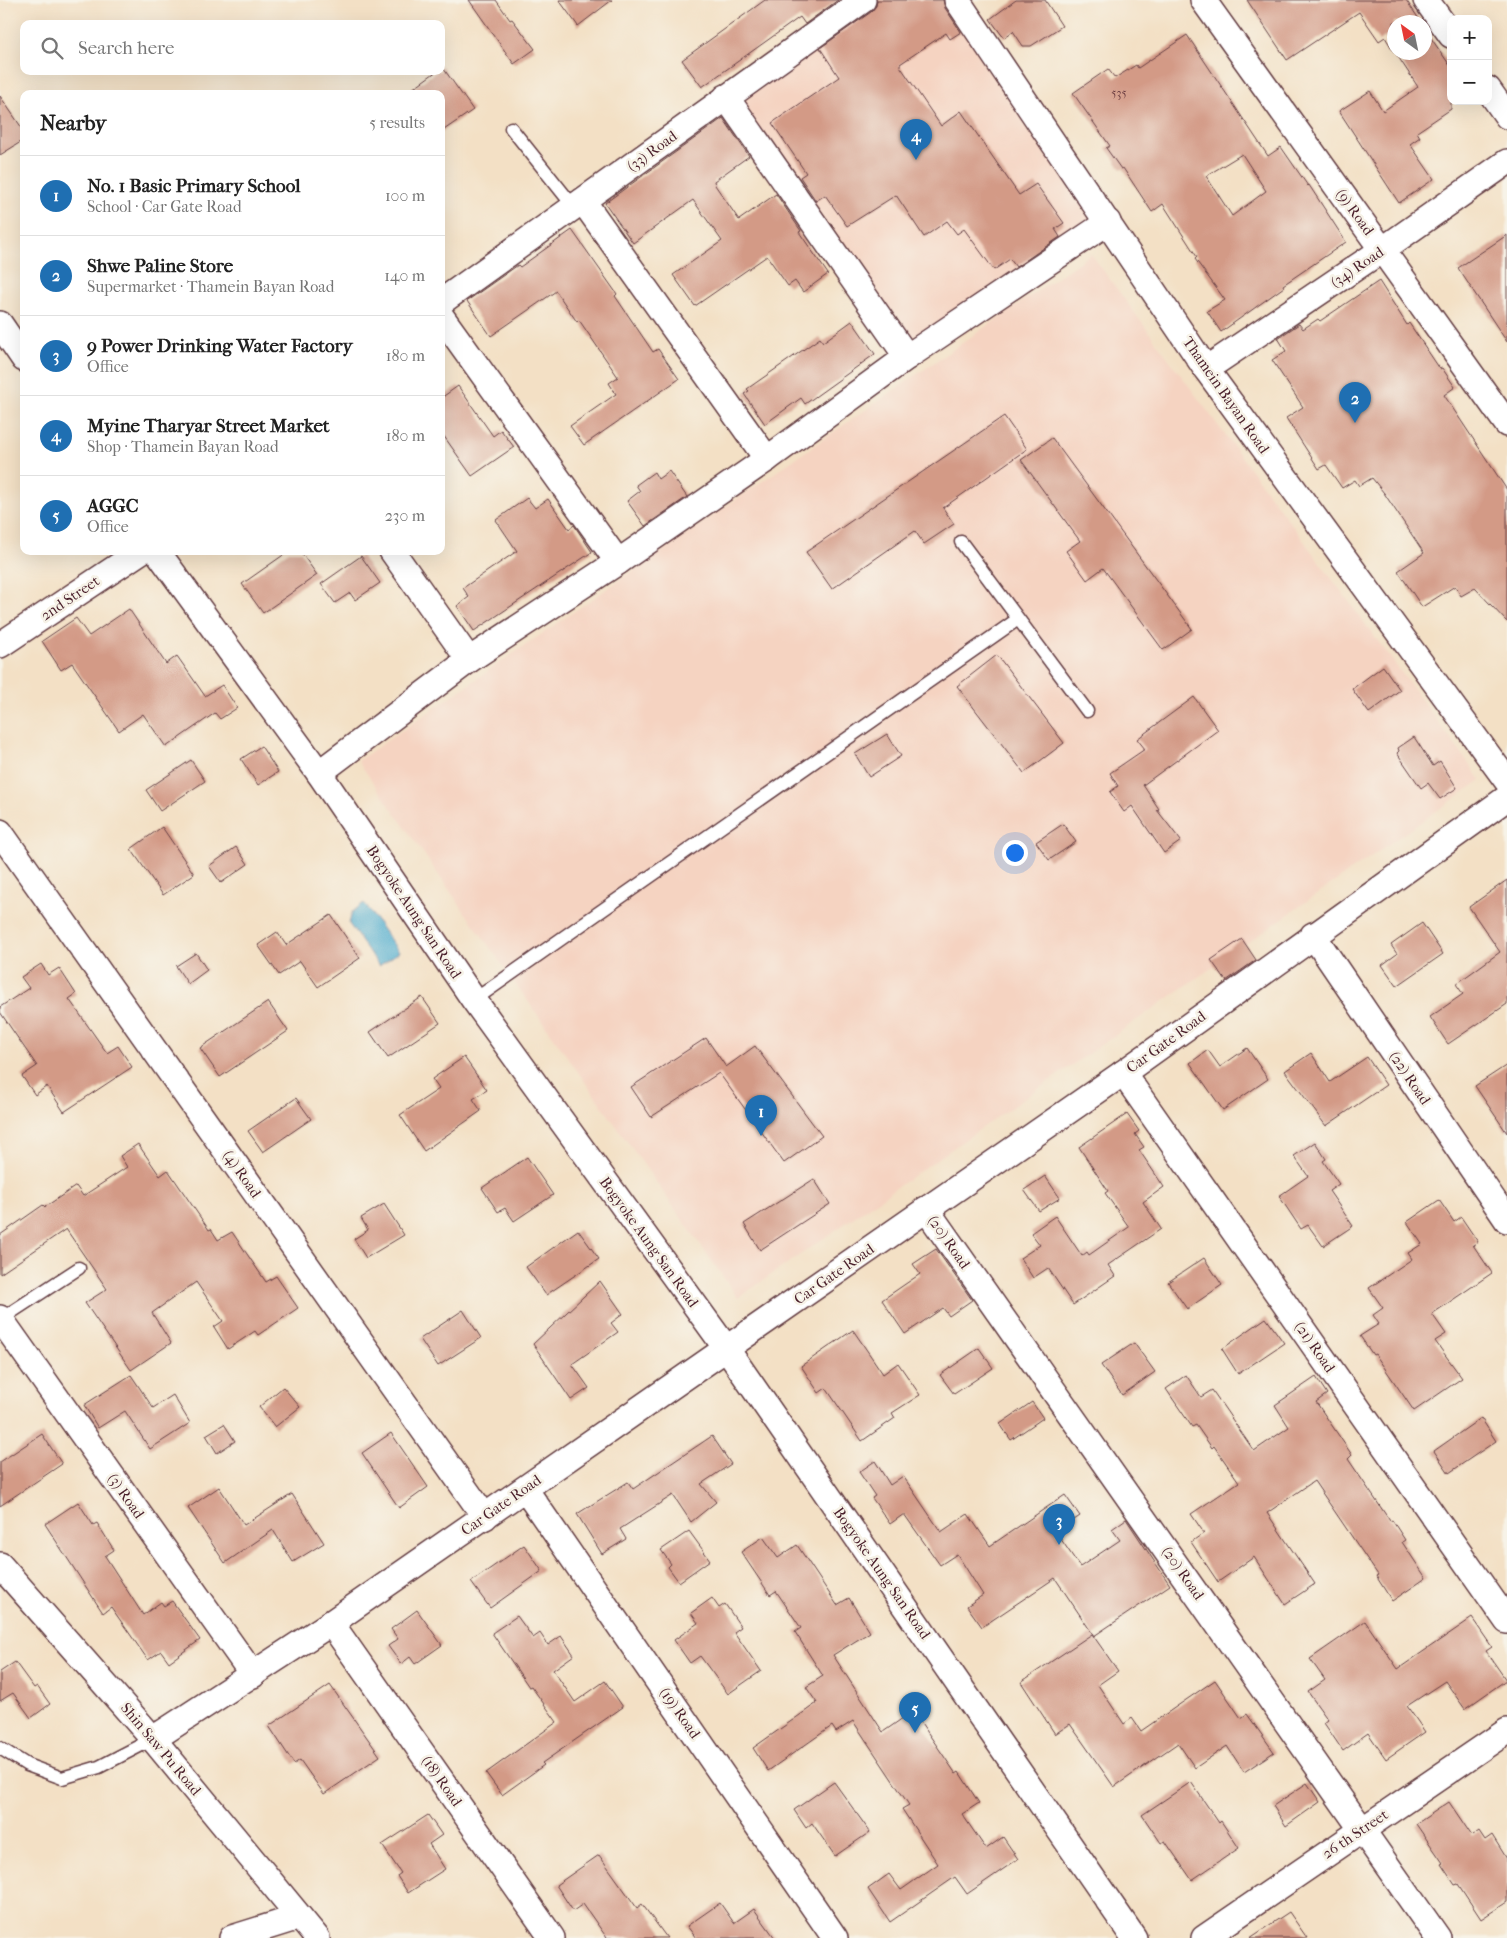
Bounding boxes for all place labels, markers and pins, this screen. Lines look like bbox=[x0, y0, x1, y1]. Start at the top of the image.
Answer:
pin: 4 bbox=[900, 119, 932, 160]
pin: 2 bbox=[1339, 382, 1371, 423]
pin: 1 bbox=[745, 1095, 777, 1136]
pin: 3 bbox=[1043, 1504, 1075, 1545]
pin: 5 bbox=[899, 1692, 931, 1733]

